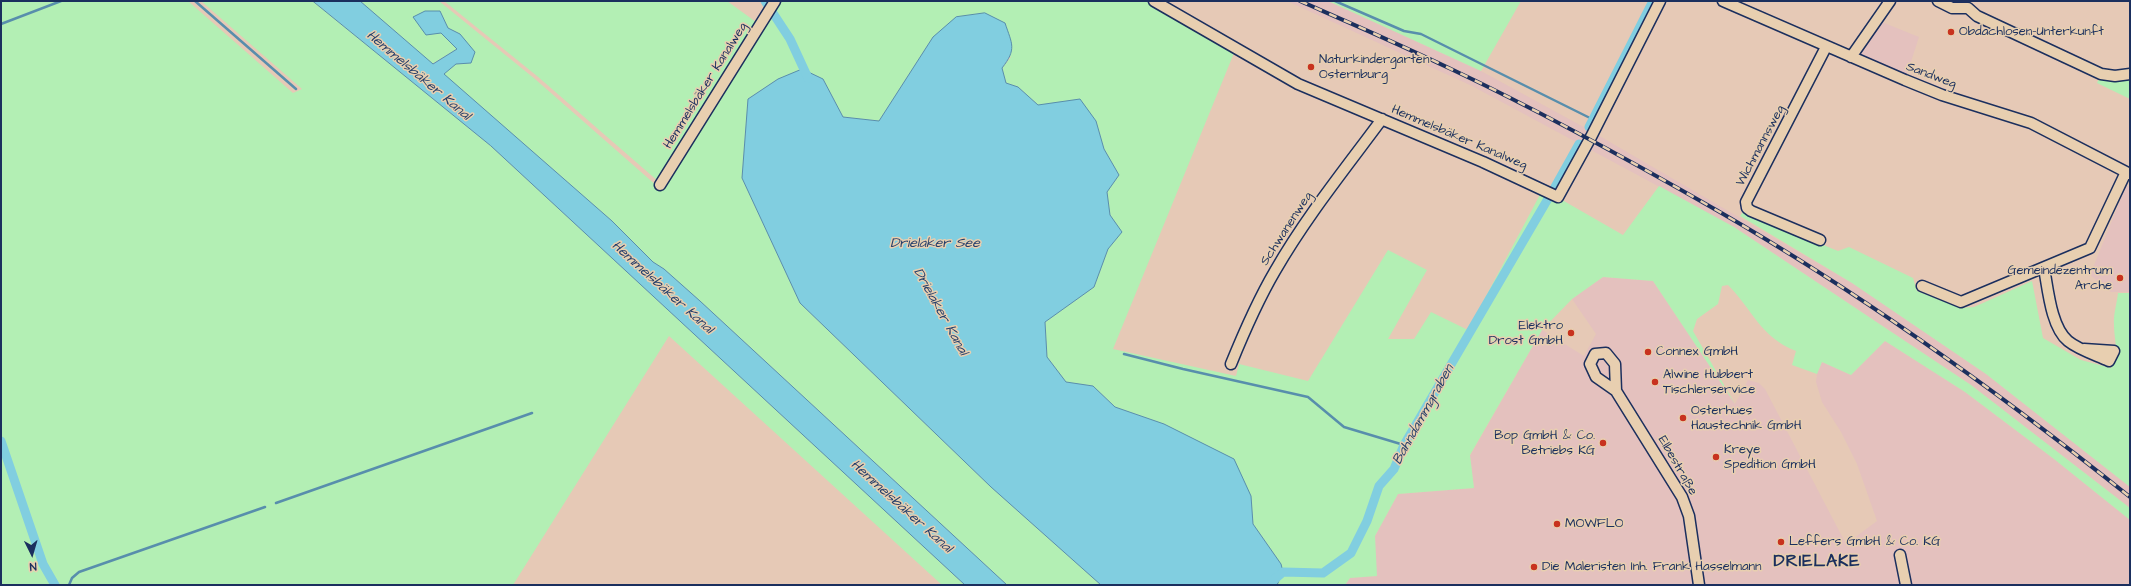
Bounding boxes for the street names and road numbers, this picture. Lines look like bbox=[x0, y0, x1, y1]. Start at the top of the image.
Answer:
street label: Hemmelsbäker Kanalweg bbox=[661, 20, 751, 152]
street label: Sandweg bbox=[1904, 59, 1958, 93]
street label: Hemmelsbäker Kanalweg bbox=[1389, 102, 1529, 174]
street label: Wichmannsweg bbox=[1733, 103, 1789, 189]
street label: Schwanenweg bbox=[1257, 189, 1317, 269]
street label: Elbestraße bbox=[1654, 434, 1700, 498]

